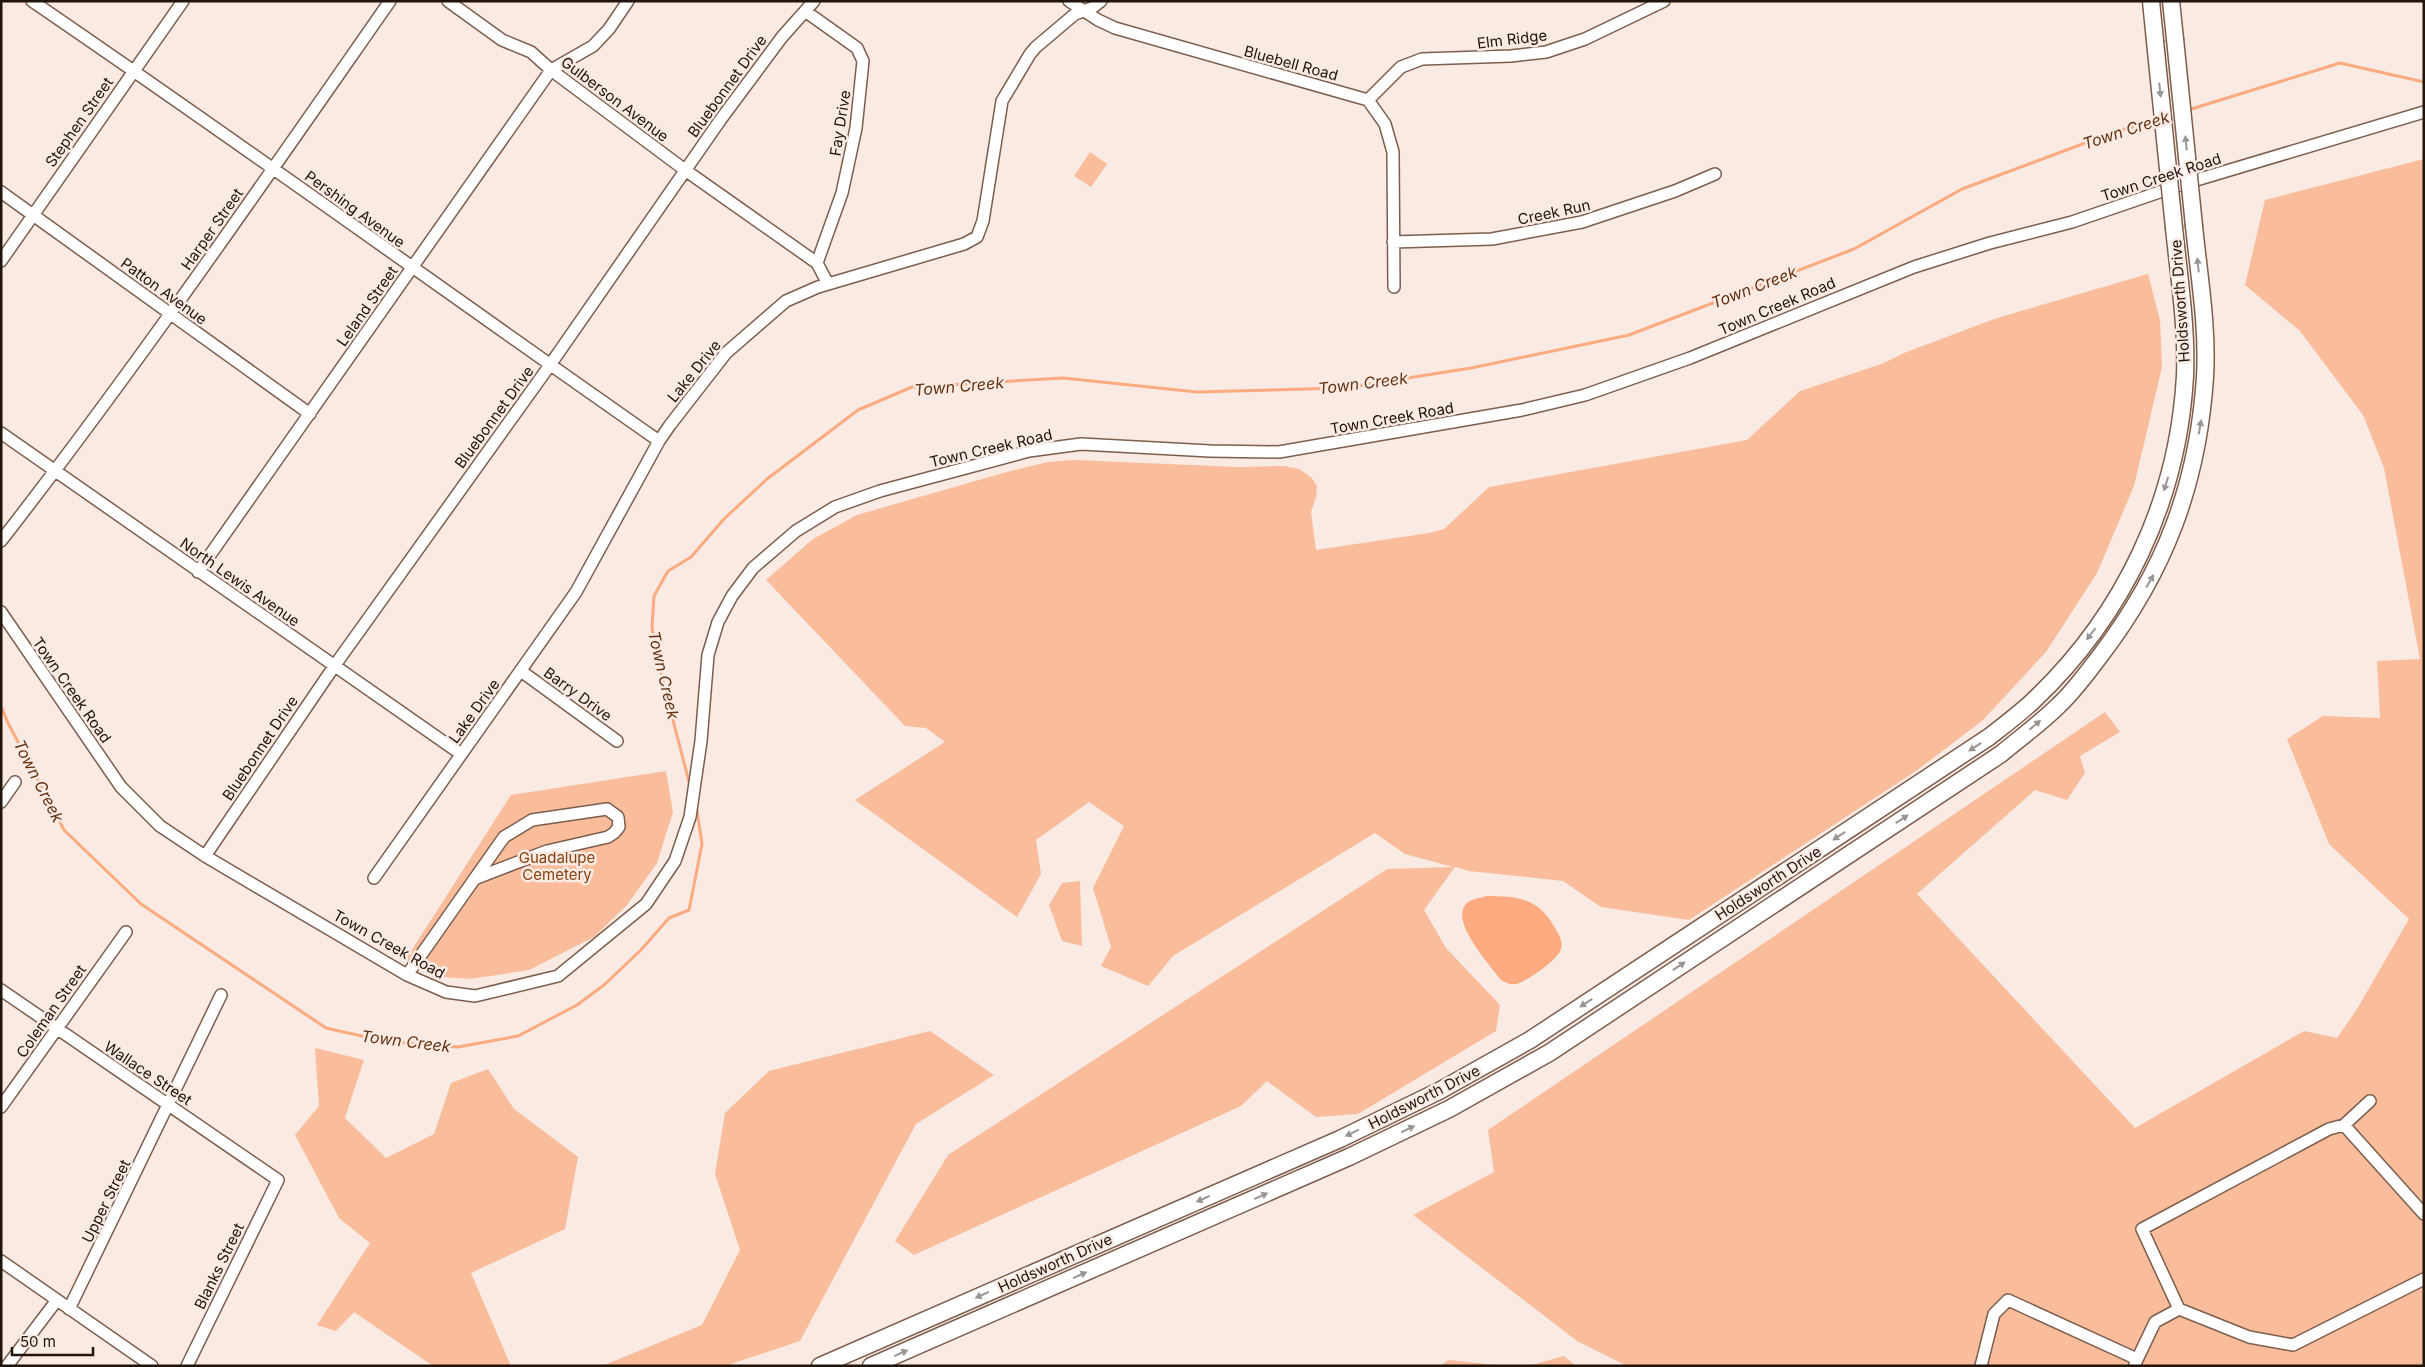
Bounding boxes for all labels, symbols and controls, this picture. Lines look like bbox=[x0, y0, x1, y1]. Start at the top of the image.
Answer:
street label: Elm Ridge bbox=[1476, 25, 1548, 53]
street label: Bluebonnet Drive bbox=[683, 31, 771, 141]
street label: Bluebell Road bbox=[1242, 41, 1340, 85]
street label: Gulberson Avenue bbox=[557, 52, 673, 146]
street label: Stephen Street bbox=[41, 73, 117, 171]
one-way arrow bbox=[2156, 82, 2164, 98]
street label: Fay Drive bbox=[825, 89, 855, 157]
water label: Town Creek bbox=[2080, 107, 2172, 153]
one-way arrow bbox=[2182, 134, 2190, 150]
street label: Town Creek Road bbox=[2099, 149, 2223, 205]
street label: Pershing Avenue bbox=[301, 166, 409, 252]
street label: Harper Street bbox=[177, 184, 247, 274]
street label: Creek Run bbox=[1516, 195, 1592, 229]
street label: Holdsworth Drive bbox=[2166, 239, 2194, 363]
street label: Patton Avenue bbox=[117, 253, 211, 329]
one-way arrow bbox=[2194, 257, 2202, 273]
water label: Town Creek bbox=[1708, 261, 1800, 312]
street label: Leland Street bbox=[332, 262, 402, 350]
street label: Town Creek Road bbox=[1716, 273, 1838, 339]
street label: Lake Drive bbox=[663, 336, 725, 406]
street label: Bluebonnet Drive bbox=[450, 362, 538, 472]
water label: Town Creek bbox=[1317, 368, 1409, 398]
water label: Town Creek bbox=[913, 372, 1005, 400]
street label: Town Creek Road bbox=[1329, 398, 1455, 438]
one-way arrow bbox=[2196, 418, 2204, 434]
street label: Town Creek Road bbox=[928, 425, 1054, 471]
one-way arrow bbox=[2162, 477, 2170, 492]
street label: North Lewis Avenue bbox=[176, 534, 304, 630]
one-way arrow bbox=[2146, 573, 2154, 588]
one-way arrow bbox=[2085, 627, 2096, 640]
water label: Town Creek bbox=[644, 629, 684, 721]
street label: Town Creek Road bbox=[28, 633, 116, 747]
street label: Barry Drive bbox=[540, 663, 616, 725]
street label: Lake Drive bbox=[444, 675, 504, 747]
street label: Bluebonnet Drive bbox=[218, 692, 302, 804]
one-way arrow bbox=[2028, 720, 2041, 731]
water label: Town Creek bbox=[10, 736, 68, 826]
one-way arrow bbox=[1968, 742, 1981, 752]
one-way arrow bbox=[1896, 814, 1909, 824]
one-way arrow bbox=[1832, 831, 1846, 841]
street label: Holdsworth Drive bbox=[1711, 842, 1825, 924]
park label: Guadalupe Cemetery bbox=[519, 848, 595, 884]
street label: Town Creek Road bbox=[330, 905, 448, 983]
street label: Coleman Street bbox=[12, 961, 90, 1061]
one-way arrow bbox=[1672, 961, 1686, 971]
one-way arrow bbox=[1579, 998, 1592, 1008]
water label: Town Creek bbox=[360, 1026, 452, 1056]
street label: Wallace Street bbox=[100, 1037, 196, 1109]
street label: Holdsworth Drive bbox=[1365, 1061, 1483, 1133]
one-way arrow bbox=[1401, 1124, 1416, 1133]
one-way arrow bbox=[1345, 1129, 1359, 1137]
street label: Upper Street bbox=[78, 1156, 134, 1246]
one-way arrow bbox=[1254, 1191, 1268, 1199]
one-way arrow bbox=[1196, 1195, 1210, 1203]
street label: Blanks Street bbox=[190, 1220, 248, 1312]
street label: Holdsworth Drive bbox=[995, 1229, 1115, 1297]
one-way arrow bbox=[1073, 1270, 1087, 1278]
one-way arrow bbox=[975, 1291, 989, 1299]
scale bar bbox=[12, 1324, 94, 1356]
text: 50 m bbox=[20, 1332, 56, 1351]
one-way arrow bbox=[894, 1348, 908, 1356]

